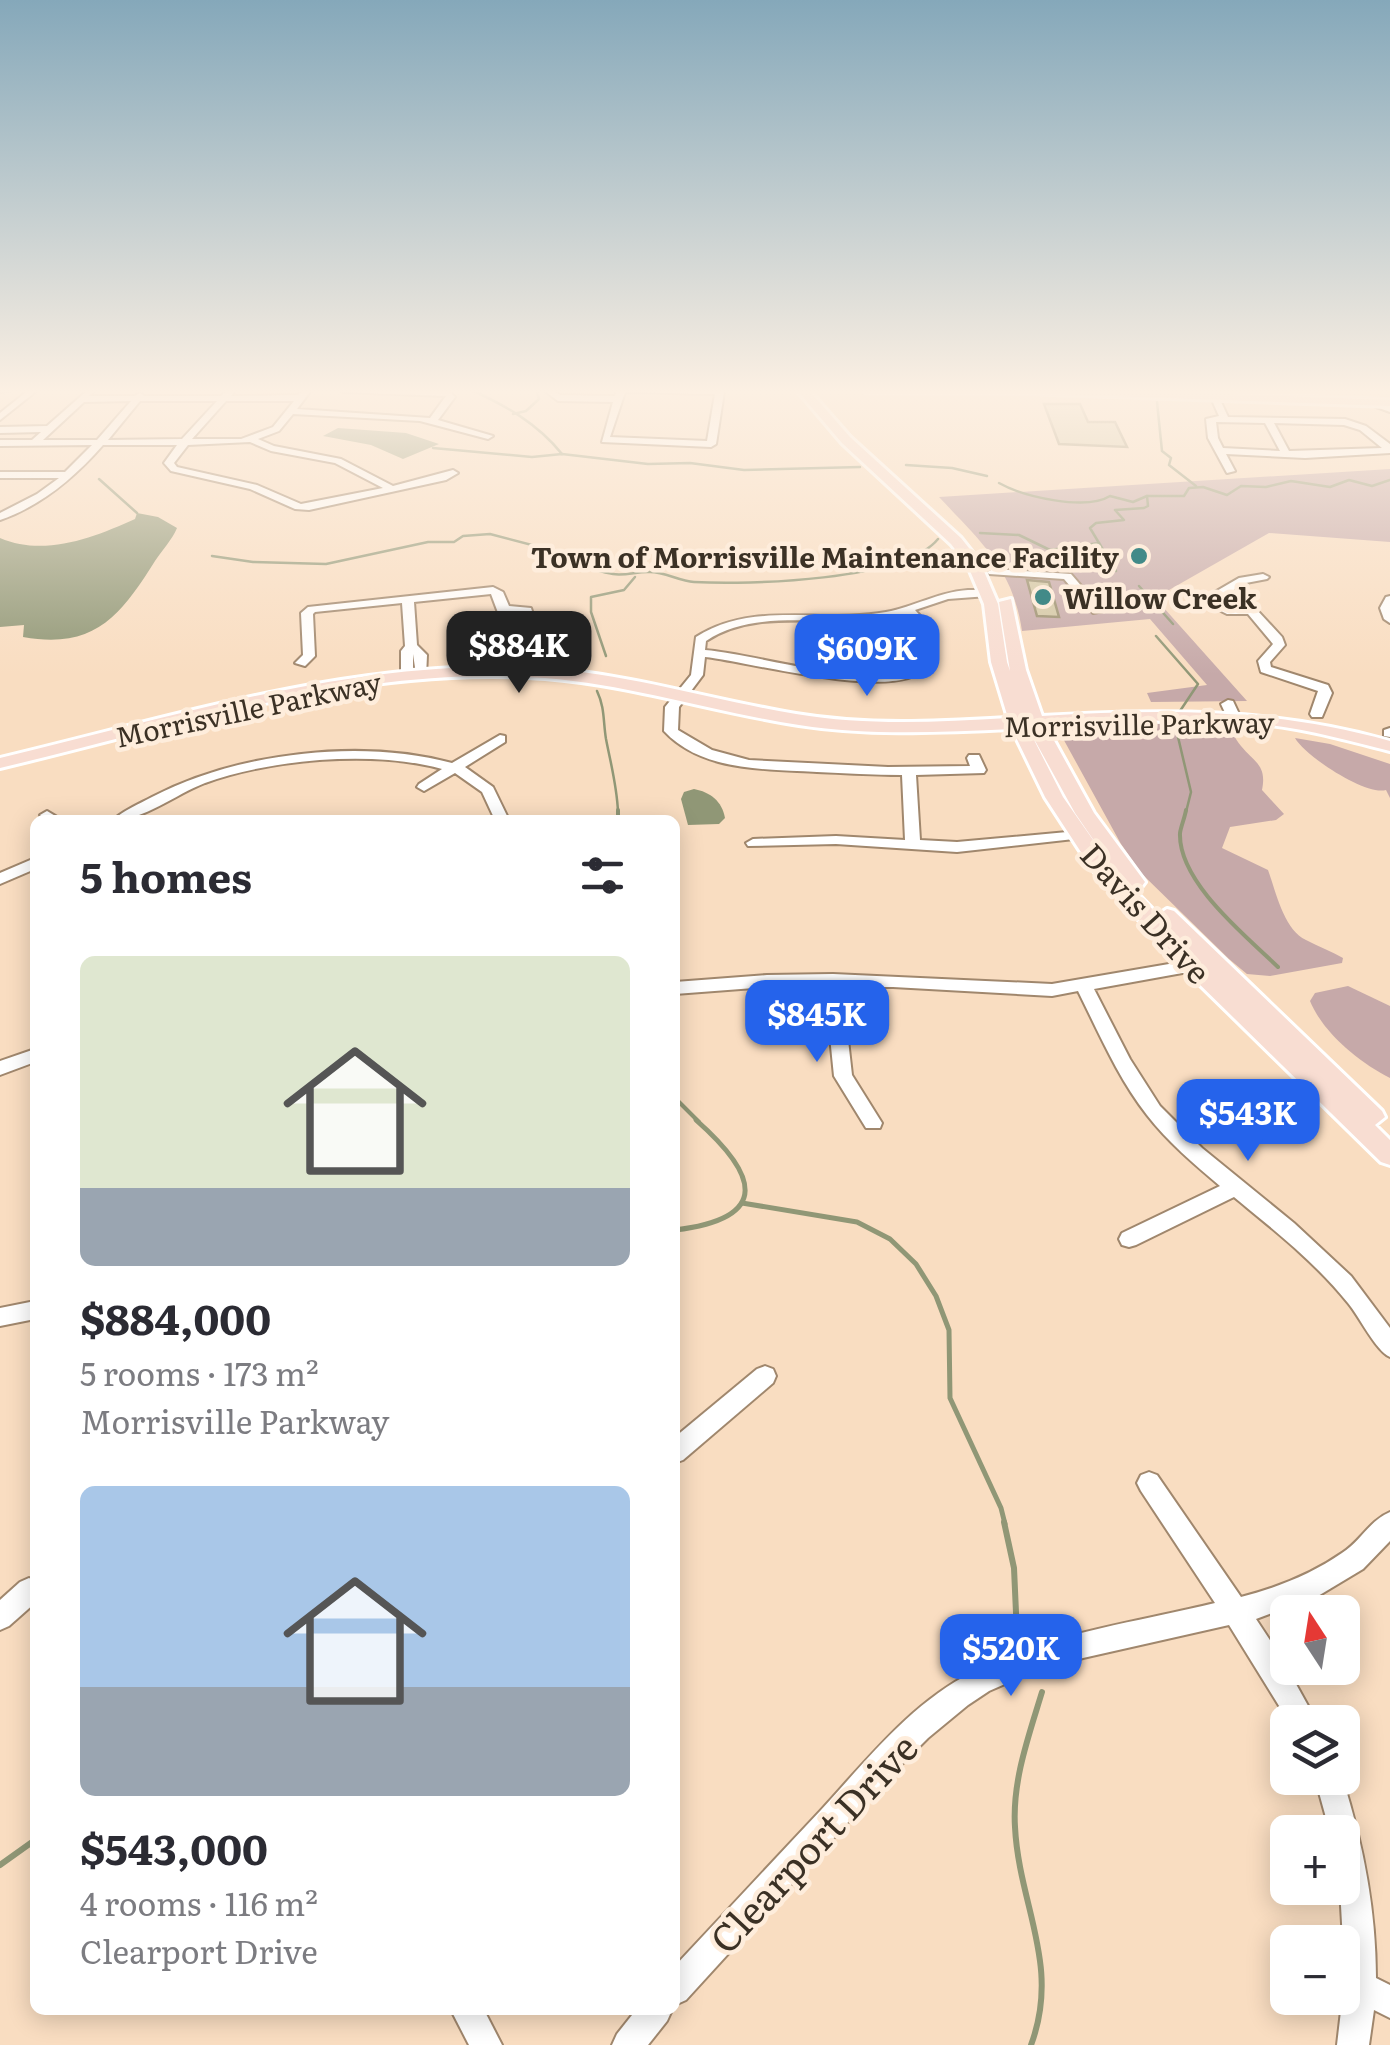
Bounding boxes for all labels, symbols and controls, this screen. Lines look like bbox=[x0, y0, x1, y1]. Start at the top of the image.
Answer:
place label: Town of Morrisville Maintenance Facility bbox=[531, 535, 1120, 577]
marker: Town of Morrisville Maintenance Facility bbox=[1128, 545, 1150, 567]
place label: Willow Creek bbox=[1063, 576, 1257, 618]
marker: Willow Creek bbox=[1032, 586, 1054, 608]
pin: $884K bbox=[449, 611, 589, 696]
pin: $609K bbox=[797, 614, 937, 699]
text: $884K bbox=[468, 619, 570, 667]
text: $609K bbox=[817, 622, 917, 670]
street label: Morrisville Parkway bbox=[111, 659, 386, 757]
street label: Morrisville Parkway bbox=[1003, 700, 1276, 746]
street label: Davis Drive bbox=[1071, 831, 1223, 993]
text: 5 homes bbox=[80, 844, 252, 906]
icon: filters bbox=[575, 848, 630, 903]
pin: $845K bbox=[747, 980, 887, 1065]
text: $845K bbox=[767, 988, 867, 1036]
icon: home bbox=[265, 1021, 445, 1201]
pin: $543K bbox=[1178, 1079, 1318, 1164]
text: $543K bbox=[1199, 1087, 1297, 1135]
text: $884,000 bbox=[80, 1286, 271, 1348]
text: 5 rooms · 173 m² bbox=[80, 1348, 319, 1396]
text: Morrisville Parkway bbox=[80, 1396, 390, 1444]
icon: home bbox=[265, 1551, 445, 1731]
north arrow bbox=[1270, 1595, 1360, 1685]
map controls bbox=[1270, 1595, 1360, 2015]
pin: $520K bbox=[941, 1614, 1081, 1699]
text: $520K bbox=[962, 1622, 1060, 1670]
button: layers bbox=[1270, 1705, 1360, 1795]
street label: Clearport Drive bbox=[695, 1719, 929, 1965]
button: + bbox=[1270, 1815, 1360, 1905]
text: $543,000 bbox=[80, 1816, 268, 1878]
text: 4 rooms · 116 m² bbox=[80, 1878, 318, 1926]
button: − bbox=[1270, 1925, 1360, 2015]
text: Clearport Drive bbox=[80, 1926, 318, 1974]

